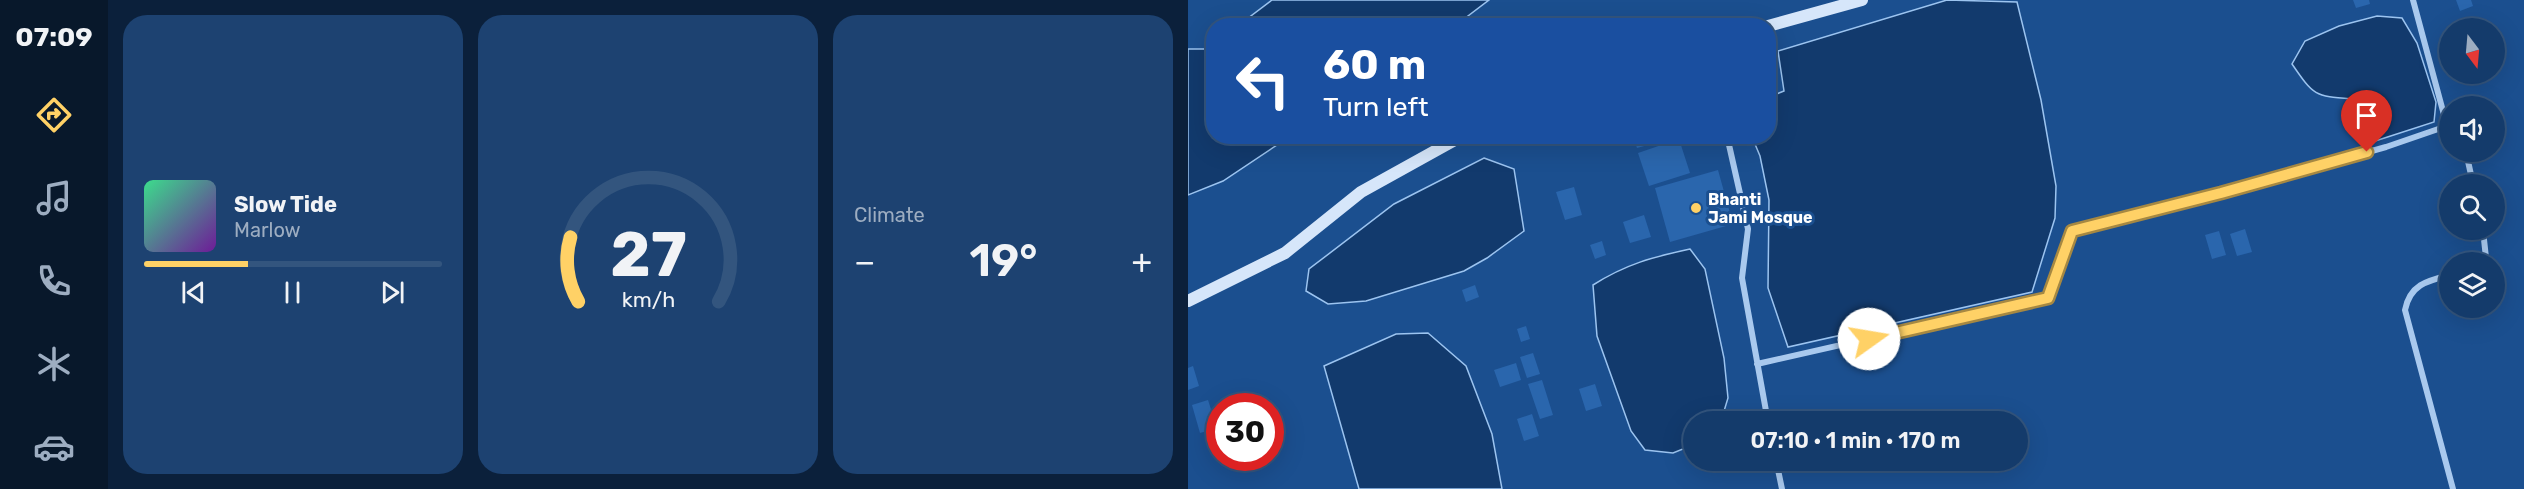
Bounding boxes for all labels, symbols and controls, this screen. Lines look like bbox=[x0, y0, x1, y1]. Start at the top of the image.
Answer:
north arrow bbox=[2439, 18, 2505, 84]
map controls bbox=[2439, 18, 2505, 318]
text: 07:09 bbox=[15, 21, 93, 53]
text: 60 m bbox=[1323, 40, 1426, 90]
icon: left bbox=[1224, 42, 1302, 120]
pin bbox=[2341, 90, 2392, 152]
text: Turn left bbox=[1323, 91, 1428, 123]
icon: directions bbox=[33, 94, 75, 136]
button: sound bbox=[2439, 96, 2505, 162]
icon: arrive bbox=[2350, 99, 2383, 132]
button: search bbox=[2439, 174, 2505, 240]
icon: music bbox=[33, 177, 75, 219]
place label: Bhanti Jami Mosque bbox=[1708, 190, 1813, 227]
text: Slow Tide bbox=[234, 191, 337, 218]
marker: Bhanti Jami Mosque bbox=[1689, 201, 1703, 215]
text: Climate bbox=[854, 203, 925, 227]
text: Marlow bbox=[234, 218, 301, 242]
text: 27 bbox=[610, 218, 686, 292]
text: 19° bbox=[969, 234, 1037, 287]
text: − bbox=[854, 242, 875, 281]
text: + bbox=[1131, 242, 1152, 281]
button: layers bbox=[2439, 252, 2505, 318]
icon: phone bbox=[33, 260, 75, 302]
icon: previous bbox=[177, 276, 210, 309]
icon: pause bbox=[276, 276, 309, 309]
icon: next bbox=[376, 276, 409, 309]
text: km/h bbox=[621, 287, 675, 312]
position arrow bbox=[1837, 307, 1901, 371]
icon: climate bbox=[33, 343, 75, 385]
speed limit sign: 30 bbox=[1206, 393, 1284, 471]
icon: car bbox=[33, 426, 75, 468]
text: 07:10 · 1 min · 170 m bbox=[1750, 427, 1961, 454]

